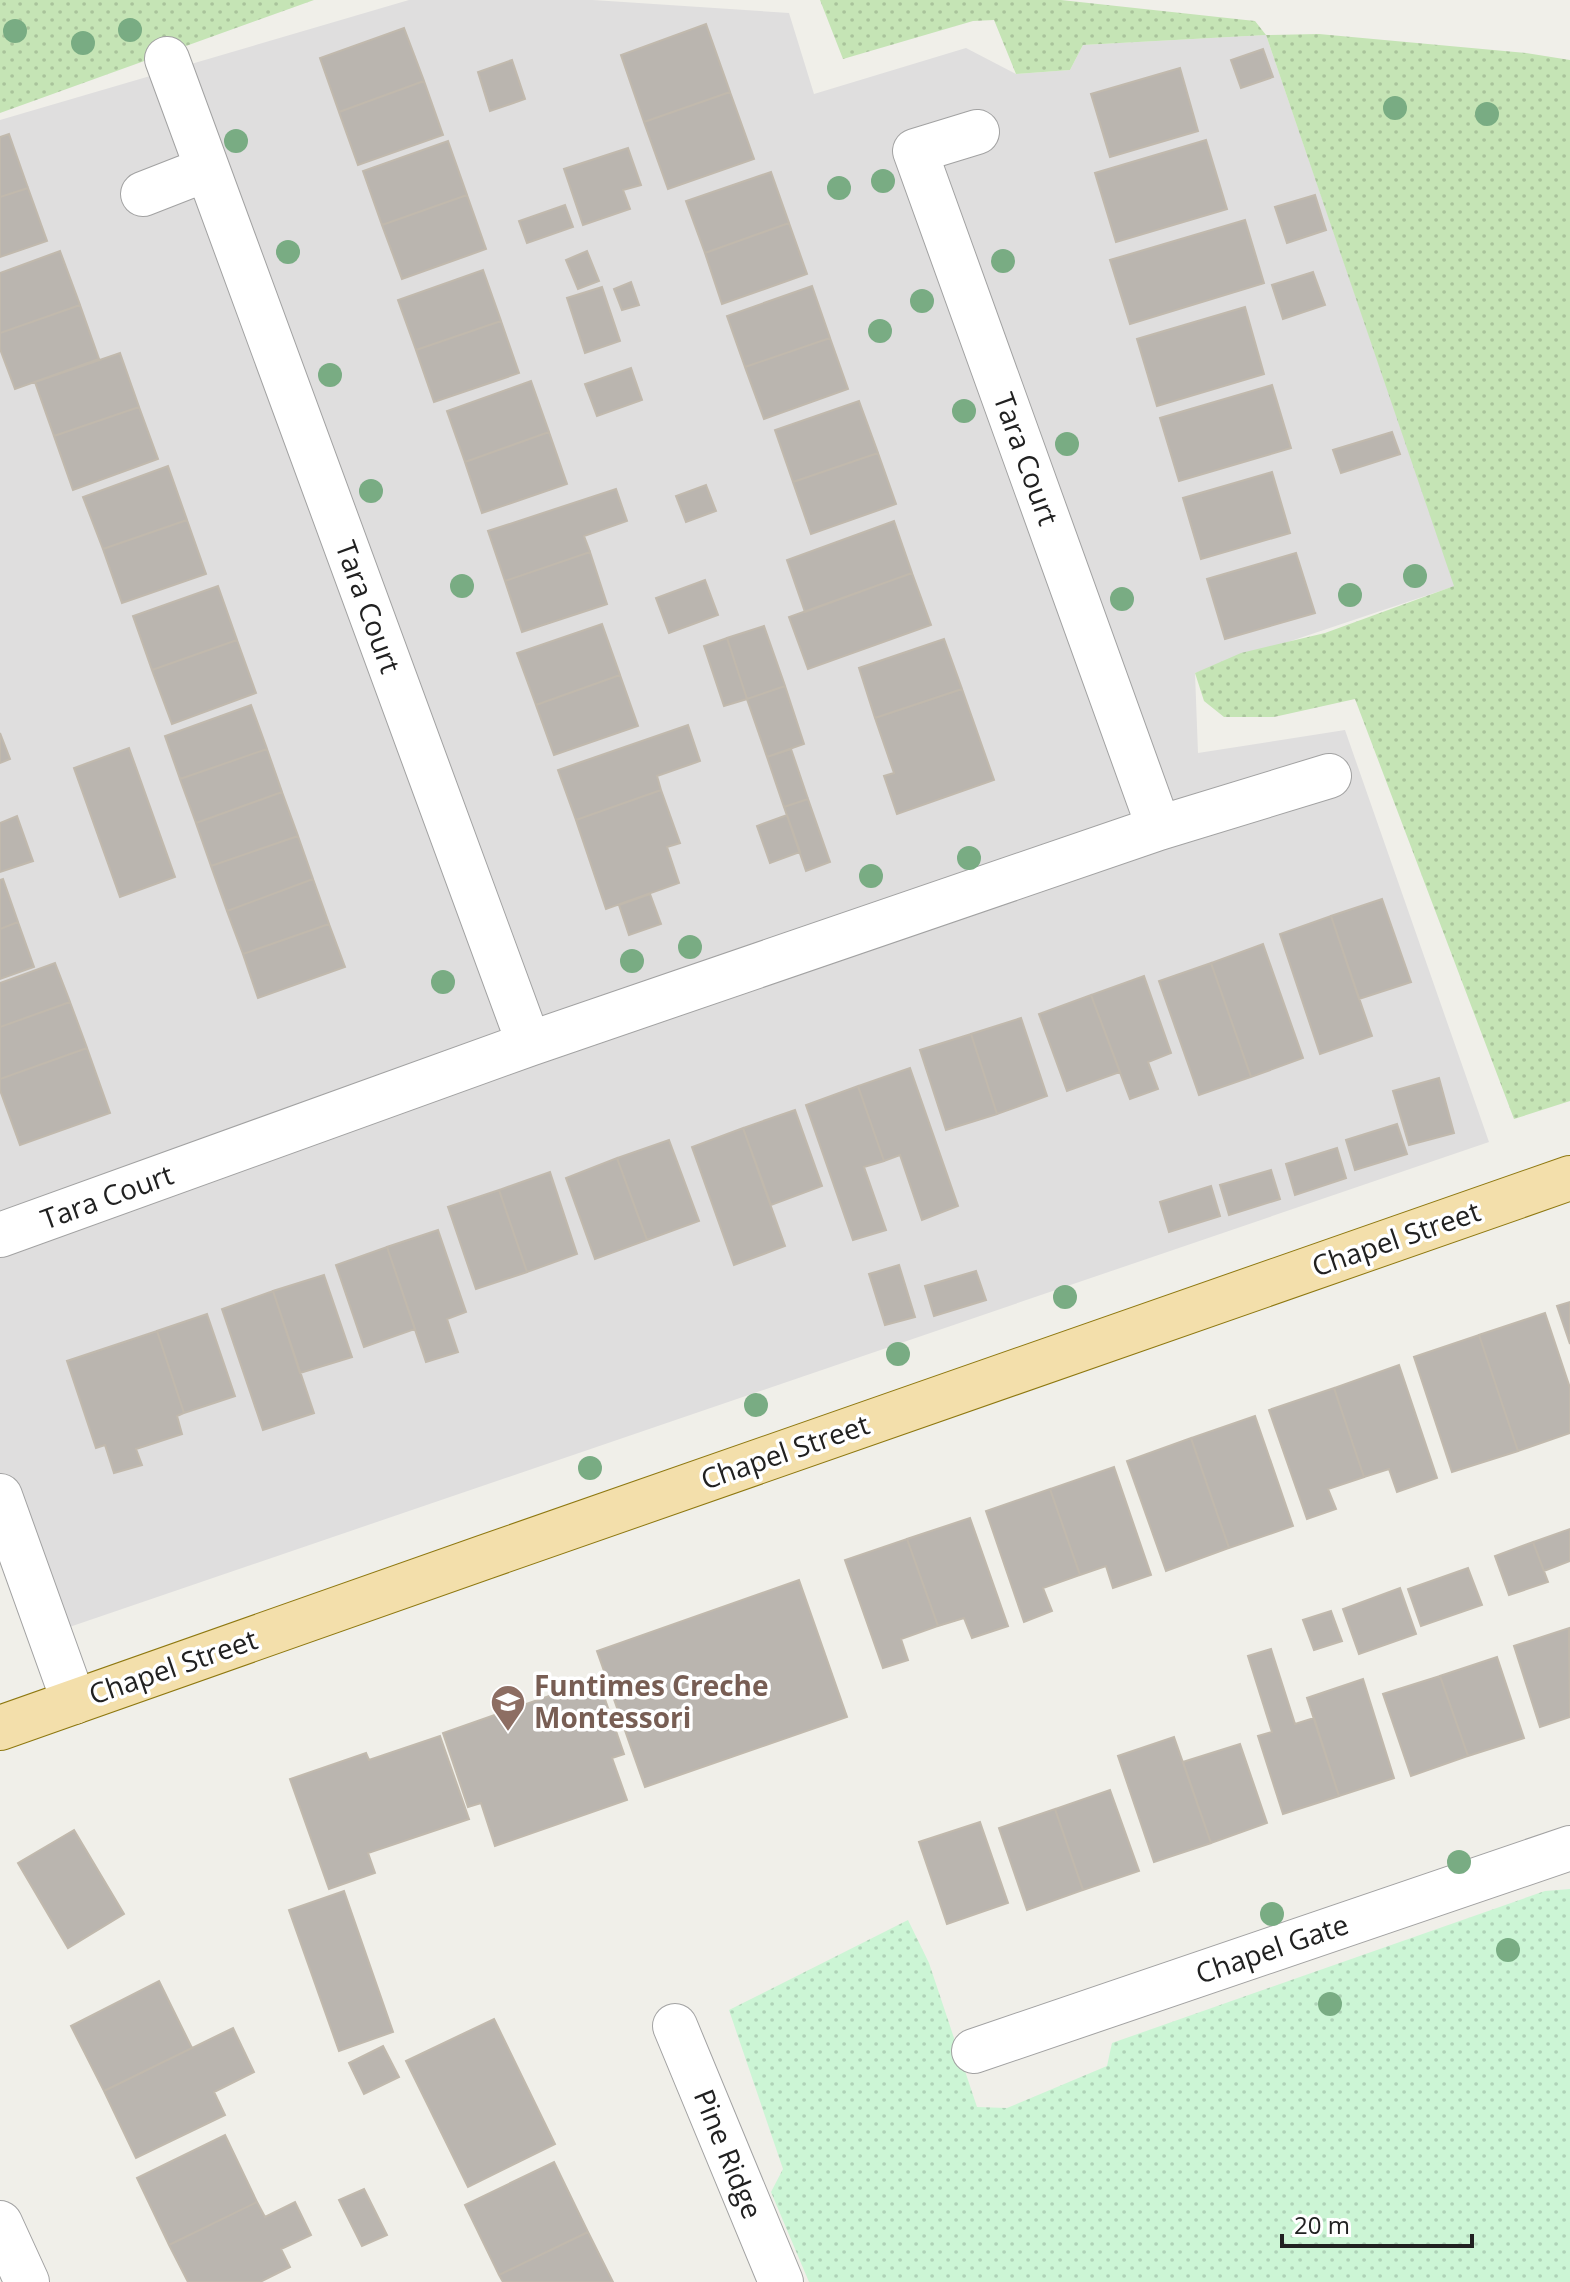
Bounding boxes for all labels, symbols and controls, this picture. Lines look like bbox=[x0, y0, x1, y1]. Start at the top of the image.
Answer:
street label: Tara Court bbox=[985, 387, 1068, 530]
street label: Tara Court bbox=[327, 535, 410, 678]
street label: Tara Court bbox=[35, 1155, 178, 1238]
street label: Chapel Street bbox=[1306, 1191, 1485, 1285]
street label: Chapel Street bbox=[695, 1404, 874, 1498]
street label: Chapel Street bbox=[83, 1619, 262, 1713]
place label: Funtimes Creche Montessori bbox=[534, 1666, 769, 1736]
school or university icon: Funtimes Creche Montessori bbox=[489, 1683, 527, 1733]
street label: Chapel Gate bbox=[1190, 1904, 1353, 1992]
street label: Pine Ridge bbox=[686, 2083, 772, 2224]
scale bar bbox=[1282, 2198, 1472, 2248]
text: 20 m bbox=[1294, 2208, 1350, 2241]

